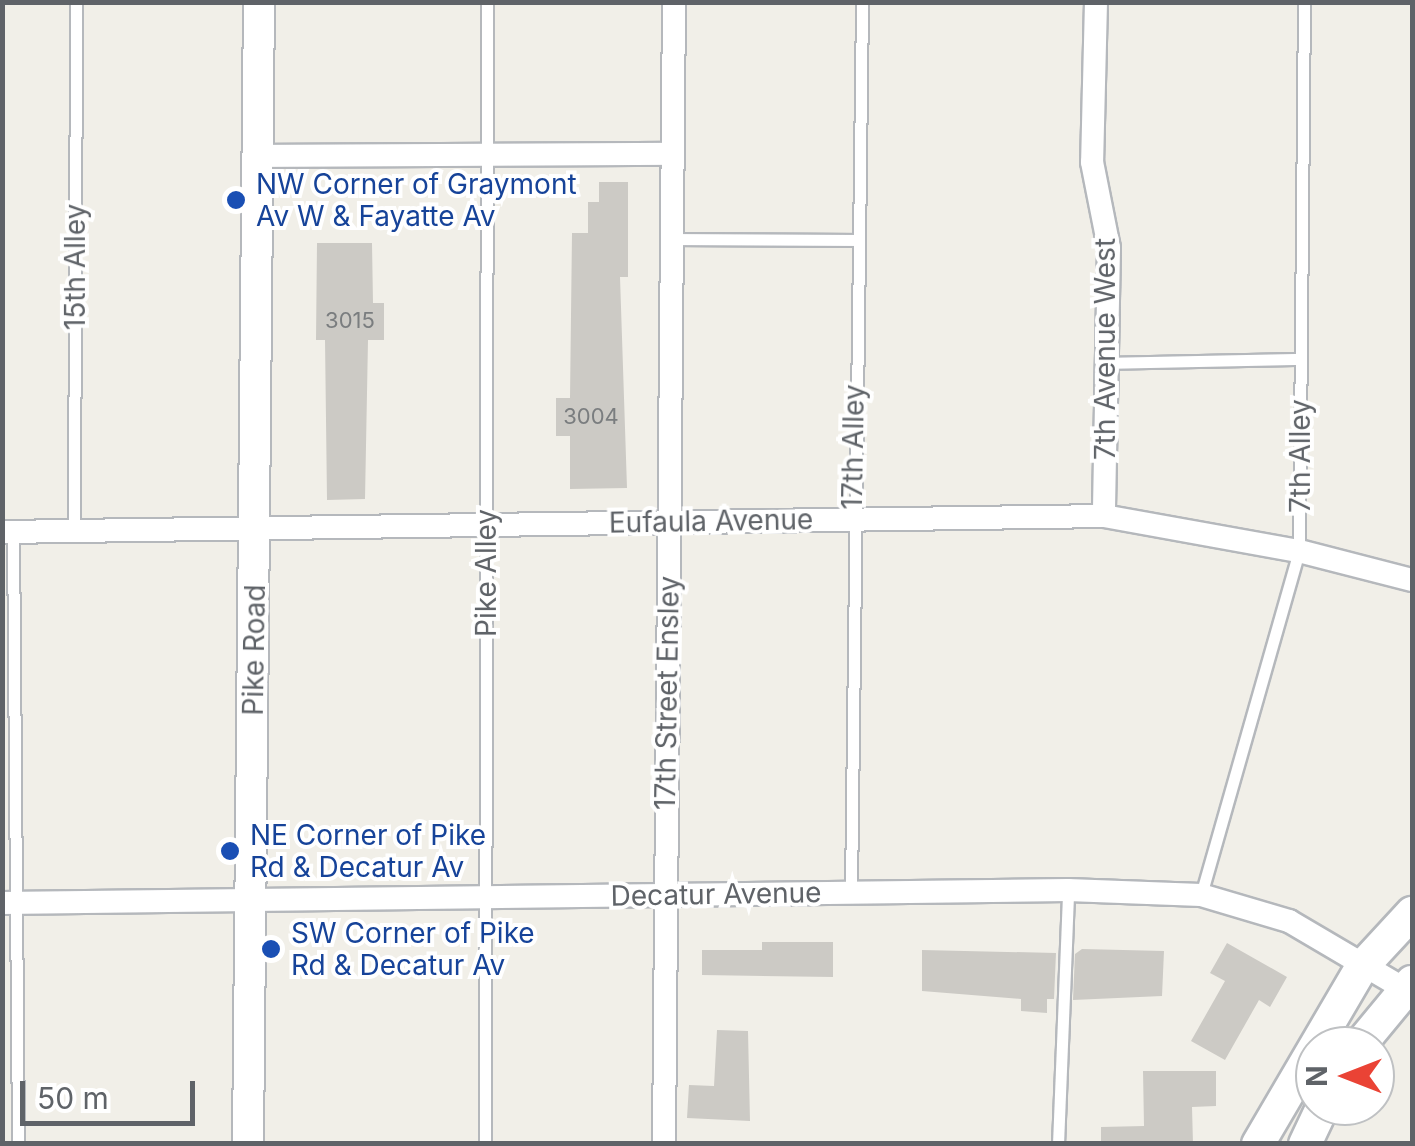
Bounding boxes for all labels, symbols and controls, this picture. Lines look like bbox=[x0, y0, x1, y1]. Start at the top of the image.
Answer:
place label: NW Corner of Graymont Av W & Fayatte Av bbox=[256, 167, 577, 233]
marker: NW Corner of Graymont Av W & Fayatte Av bbox=[225, 189, 247, 211]
street label: 15th Alley bbox=[58, 204, 92, 330]
street label: 7th Avenue West bbox=[1088, 238, 1122, 460]
house number: 3015 bbox=[325, 308, 375, 334]
street label: 17th Alley bbox=[835, 384, 871, 510]
street label: 7th Alley bbox=[1283, 399, 1317, 513]
house number: 3004 bbox=[563, 404, 619, 430]
street label: Eufaula Avenue bbox=[609, 502, 813, 540]
street label: Pike Alley bbox=[469, 509, 503, 637]
street label: 17th Street Ensley bbox=[648, 576, 686, 810]
street label: Pike Road bbox=[236, 584, 272, 716]
place label: NE Corner of Pike Rd & Decatur Av bbox=[250, 818, 486, 884]
marker: NE Corner of Pike Rd & Decatur Av bbox=[219, 840, 241, 862]
street label: Decatur Avenue bbox=[610, 875, 822, 913]
place label: SW Corner of Pike Rd & Decatur Av bbox=[291, 916, 535, 982]
marker: SW Corner of Pike Rd & Decatur Av bbox=[260, 938, 282, 960]
north arrow bbox=[1295, 1026, 1395, 1126]
scale bar bbox=[25, 1061, 200, 1123]
text: N bbox=[1300, 1065, 1334, 1087]
text: 50 m bbox=[37, 1080, 109, 1116]

